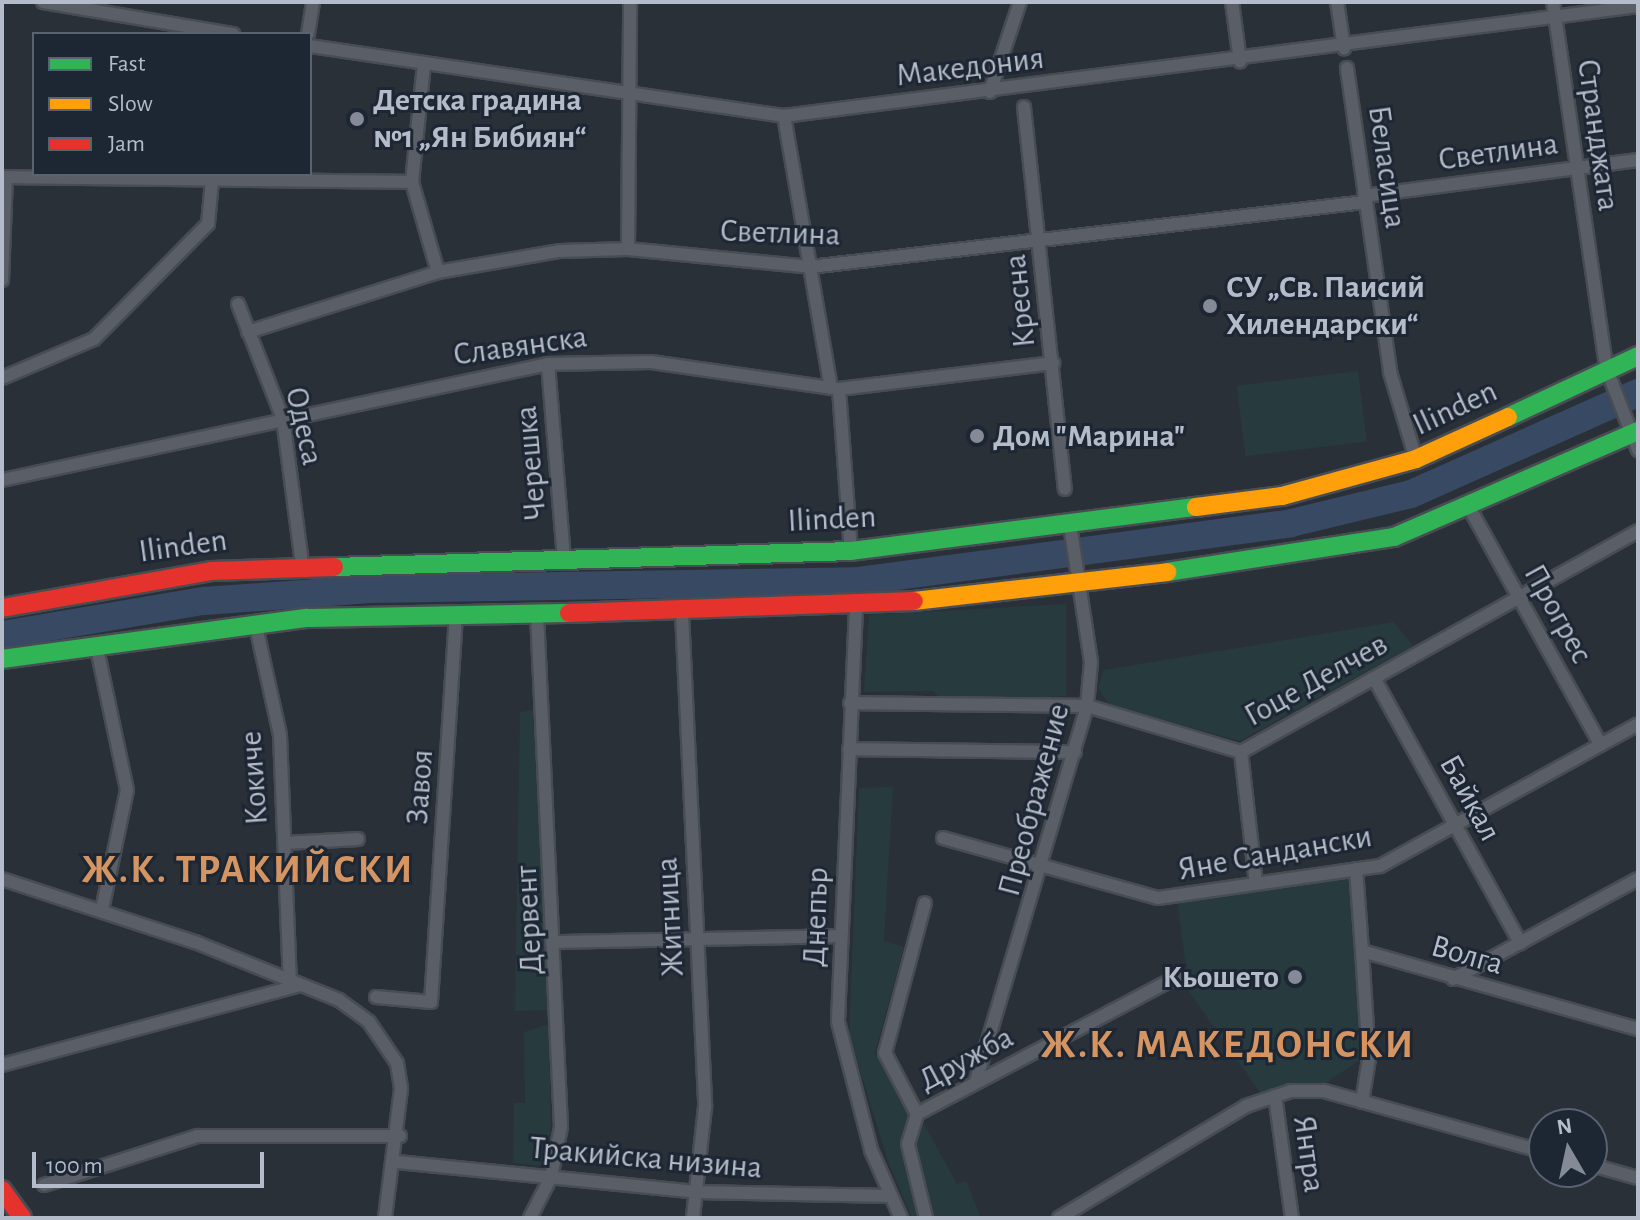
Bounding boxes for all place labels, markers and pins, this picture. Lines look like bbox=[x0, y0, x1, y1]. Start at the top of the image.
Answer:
place label: Детска градина №1 „Ян Бибиян“ bbox=[373, 82, 587, 157]
marker: Детска градина №1 „Ян Бибиян“ bbox=[348, 110, 366, 128]
place label: СУ „Св. Паисий Хилендарски“ bbox=[1226, 269, 1425, 344]
marker: СУ „Св. Паисий Хилендарски“ bbox=[1201, 297, 1219, 315]
place label: Дом "Марина" bbox=[993, 417, 1185, 455]
marker: Дом "Марина" bbox=[968, 427, 986, 445]
place label: Кьошето bbox=[1162, 958, 1279, 996]
marker: Кьошето bbox=[1286, 968, 1304, 986]

